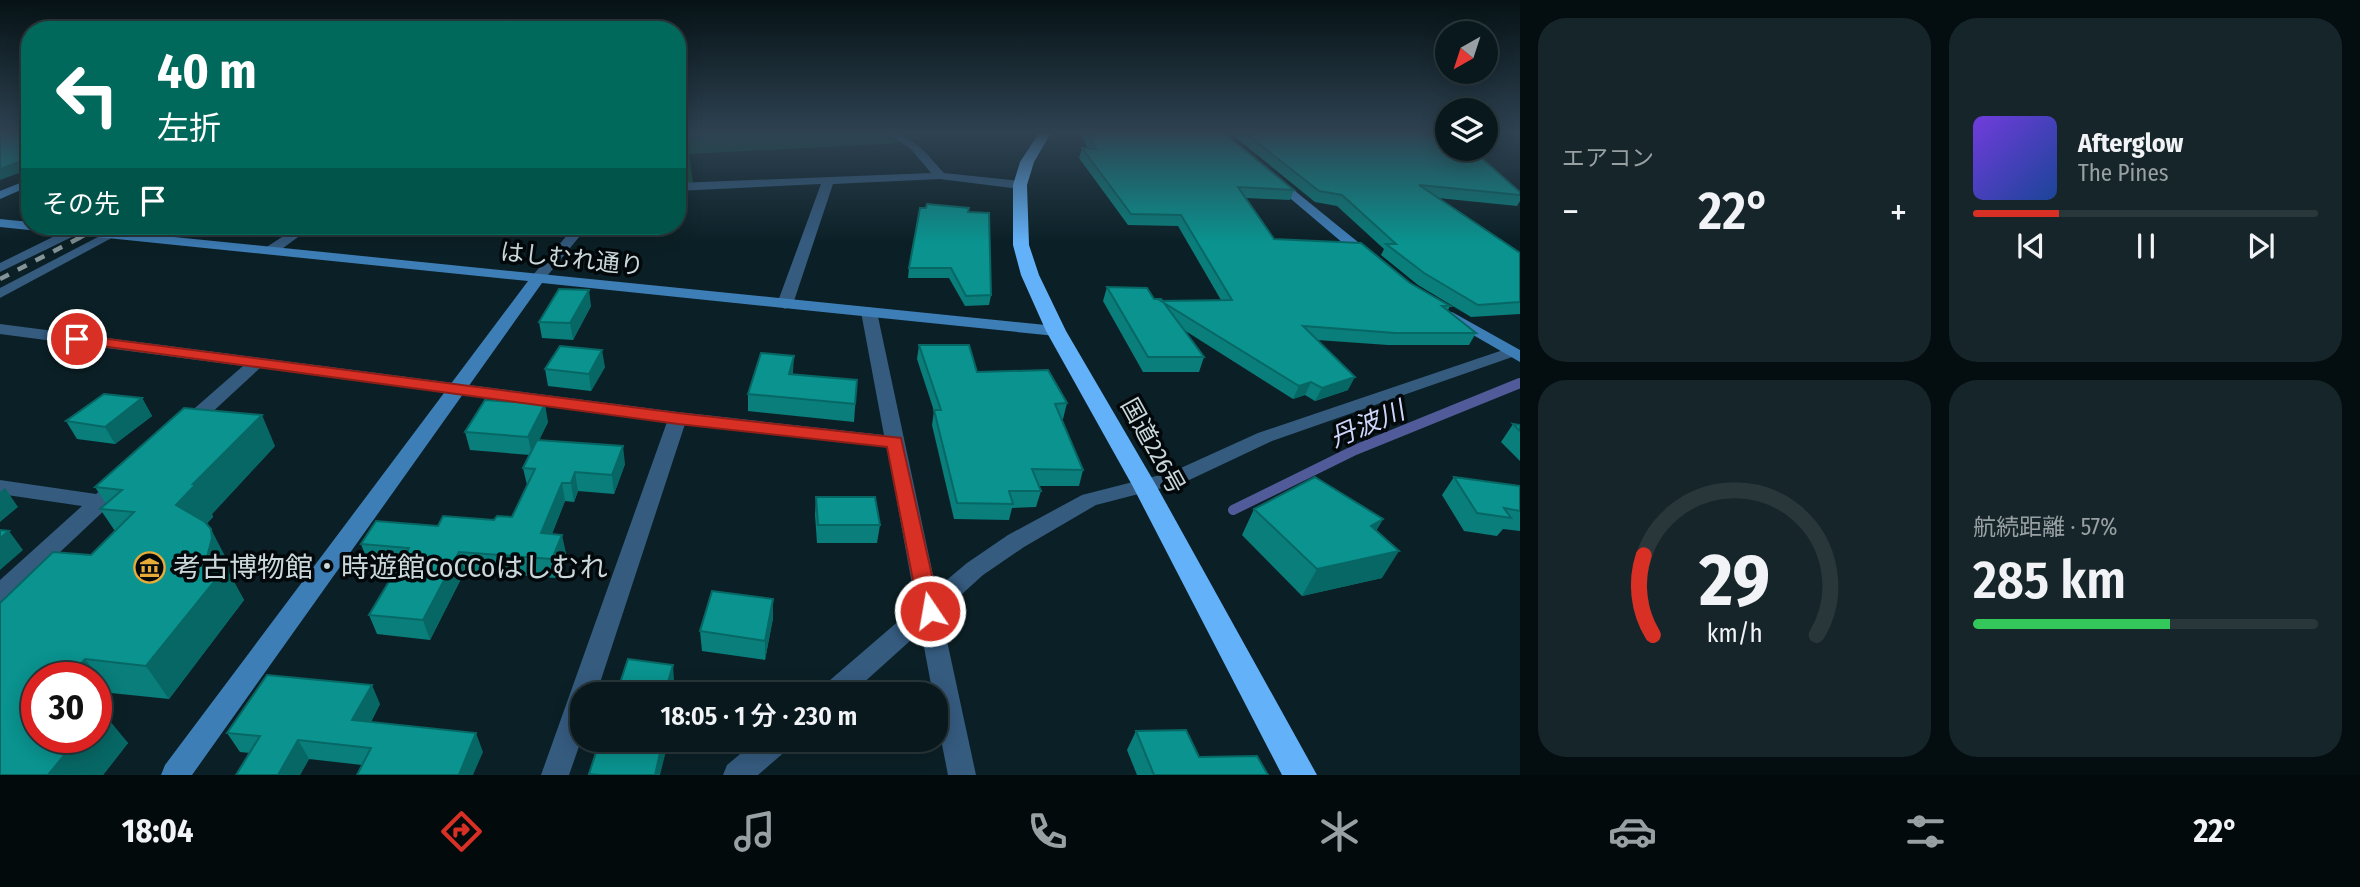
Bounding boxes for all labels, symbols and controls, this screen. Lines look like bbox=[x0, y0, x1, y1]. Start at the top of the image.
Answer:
north arrow bbox=[1435, 21, 1498, 84]
map controls bbox=[1435, 21, 1498, 161]
text: 40 m bbox=[157, 42, 257, 101]
icon: left bbox=[42, 49, 133, 140]
button: layers bbox=[1435, 98, 1498, 161]
text: 左折 bbox=[157, 109, 221, 147]
text: Afterglow bbox=[2078, 128, 2183, 159]
text: エアコン bbox=[1562, 144, 1654, 172]
text: The Pines bbox=[2078, 159, 2169, 187]
text: 22° bbox=[1698, 180, 1770, 243]
icon: arrive bbox=[134, 182, 172, 220]
text: その先 bbox=[42, 189, 120, 220]
text: − bbox=[1562, 189, 1579, 235]
text: + bbox=[1890, 189, 1907, 235]
icon: previous bbox=[2012, 227, 2050, 265]
icon: pause bbox=[2127, 227, 2165, 265]
icon: next bbox=[2242, 227, 2280, 265]
street label: はしむれ通り bbox=[499, 238, 645, 280]
pin bbox=[47, 309, 107, 369]
icon: arrive bbox=[58, 320, 96, 358]
street label: 国道226号 bbox=[1115, 393, 1191, 499]
water label: 丹波川 bbox=[1325, 394, 1412, 454]
text: 航続距離 · 57% bbox=[1973, 513, 2118, 541]
text: 29 bbox=[1698, 537, 1770, 624]
text: 285 km bbox=[1973, 549, 2126, 612]
museum icon: 考古博物館・時遊館CoCCoはしむれ bbox=[133, 550, 167, 584]
place label: 考古博物館・時遊館CoCCoはしむれ bbox=[173, 551, 607, 584]
position arrow bbox=[893, 574, 967, 648]
text: km/h bbox=[1707, 618, 1762, 648]
speed limit sign: 30 bbox=[21, 662, 112, 753]
text: 18:05 · 1 分 · 230 m bbox=[660, 701, 858, 732]
icon: directions bbox=[437, 807, 486, 856]
icon: music bbox=[730, 807, 779, 856]
icon: phone bbox=[1023, 807, 1072, 856]
icon: climate bbox=[1315, 807, 1364, 856]
icon: car bbox=[1608, 807, 1657, 856]
icon: filters bbox=[1901, 807, 1950, 856]
text: 18:04 bbox=[122, 812, 194, 850]
text: 22° bbox=[2193, 812, 2238, 850]

